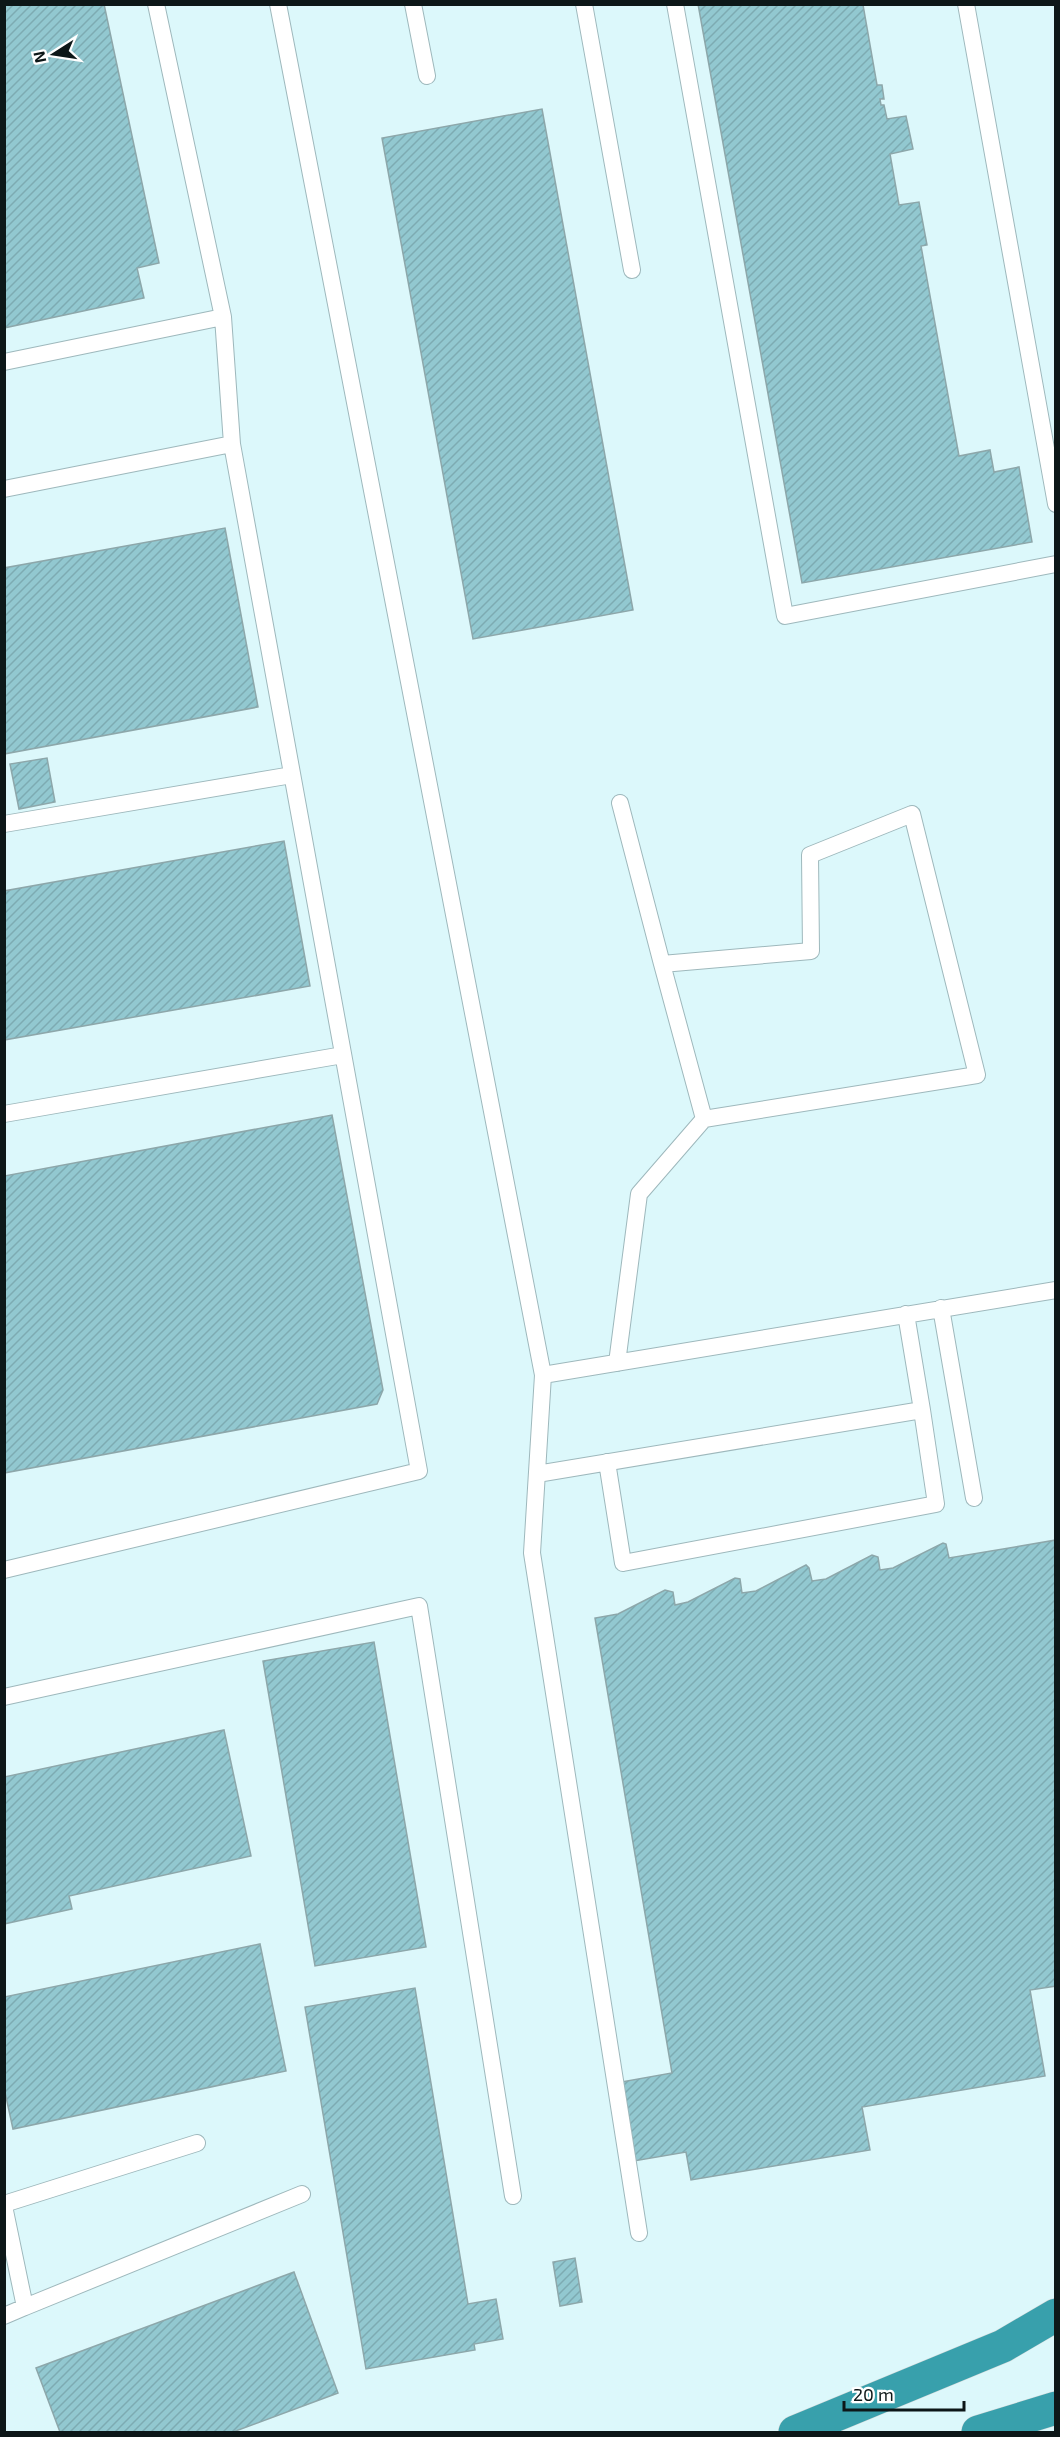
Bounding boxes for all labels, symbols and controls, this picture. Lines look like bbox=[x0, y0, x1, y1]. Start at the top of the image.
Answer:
north arrow bbox=[24, 24, 84, 84]
text: N bbox=[28, 50, 49, 65]
scale bar bbox=[844, 2374, 964, 2412]
text: 20 m bbox=[853, 2383, 894, 2405]

